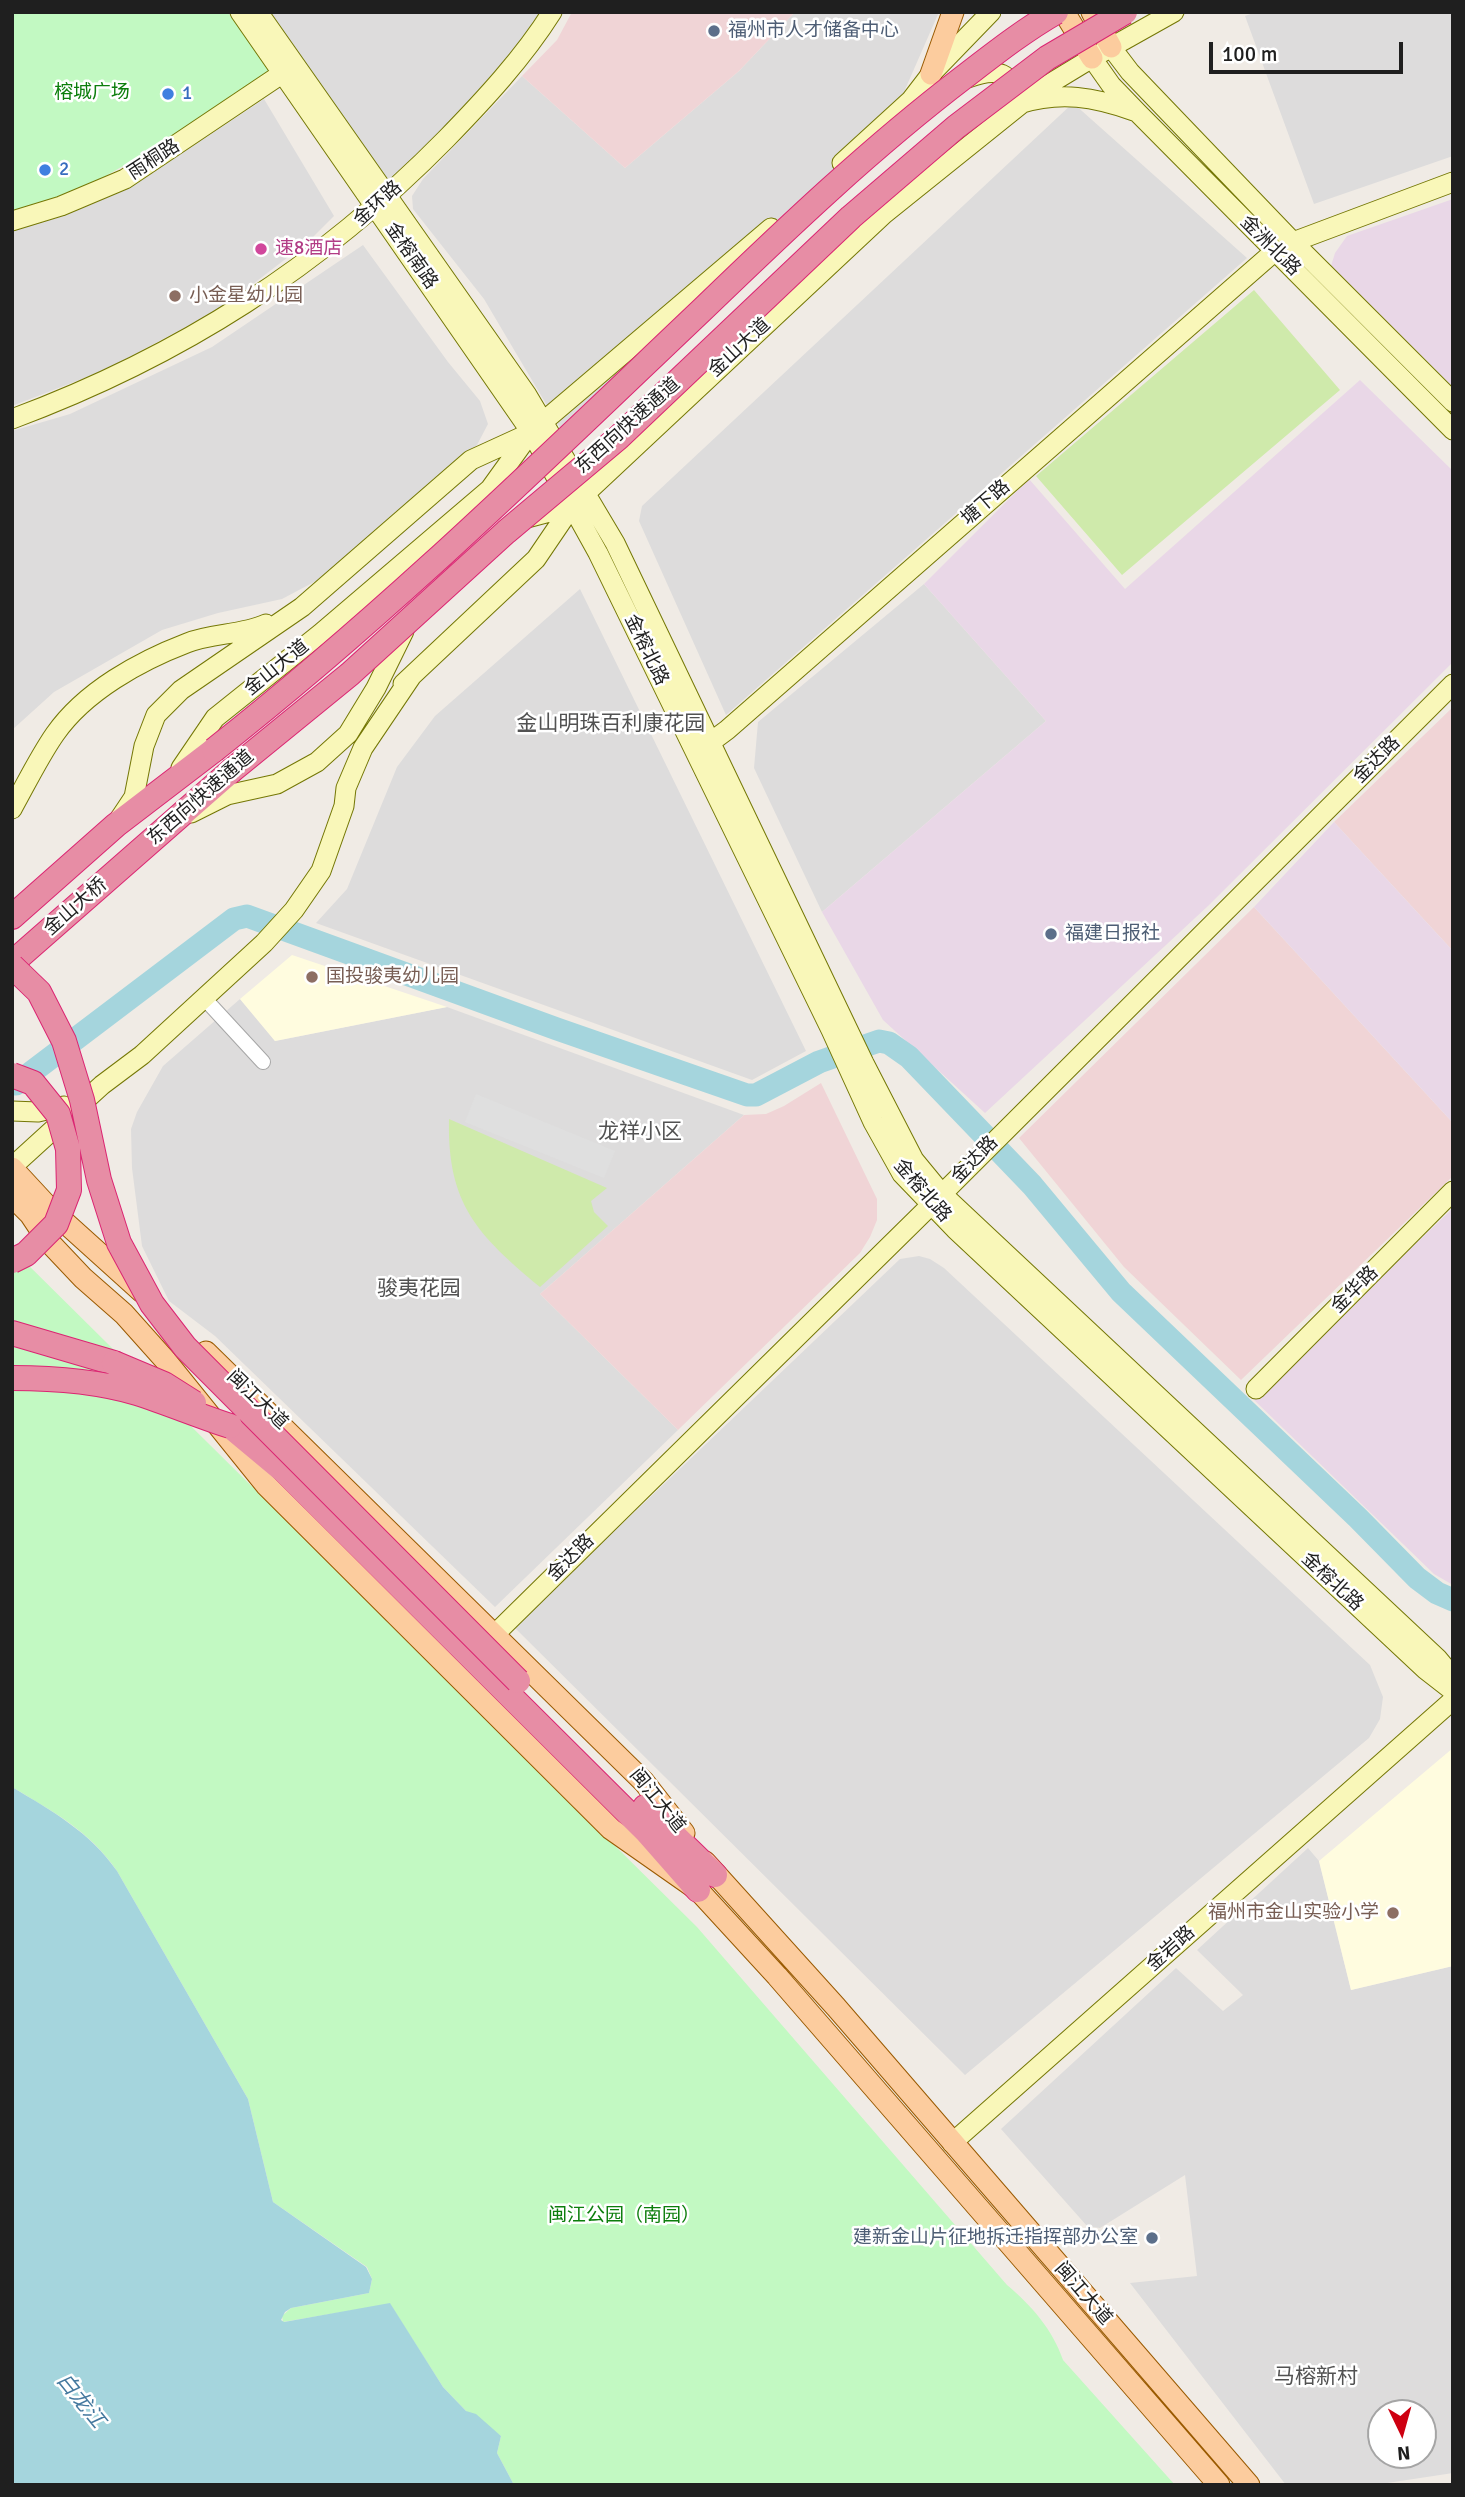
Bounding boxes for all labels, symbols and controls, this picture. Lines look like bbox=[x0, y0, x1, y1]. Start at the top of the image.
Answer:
place label: 福州市人才储备中心 bbox=[728, 20, 899, 42]
marker: 福州市人才储备中心 bbox=[706, 23, 722, 39]
scale bar bbox=[1213, 28, 1407, 72]
text: 100 m bbox=[1222, 41, 1277, 67]
park label: 榕城广场 bbox=[54, 82, 130, 104]
place label: 1 bbox=[182, 83, 192, 105]
marker: 1 bbox=[160, 86, 176, 102]
street label: 雨桐路 bbox=[124, 135, 184, 185]
place label: 2 bbox=[59, 159, 69, 181]
marker: 2 bbox=[37, 162, 53, 178]
street label: 金环路 bbox=[349, 176, 407, 232]
street label: 金洲北路 bbox=[1235, 211, 1305, 281]
street label: 金榕南路 bbox=[380, 218, 442, 294]
place label: 速8酒店 bbox=[275, 238, 342, 260]
marker: 速8酒店 bbox=[253, 241, 269, 257]
place label: 小金星幼儿园 bbox=[189, 285, 303, 307]
marker: 小金星幼儿园 bbox=[167, 288, 183, 304]
street label: 金山大道 bbox=[704, 314, 776, 382]
street label: 东西向快速通道 bbox=[571, 373, 685, 479]
street label: 塘下路 bbox=[957, 476, 1015, 530]
street label: 金榕北路 bbox=[619, 611, 673, 689]
street label: 金山大道 bbox=[240, 635, 314, 701]
district label: 金山明珠百利康花园 bbox=[517, 711, 705, 737]
street label: 金达路 bbox=[1349, 732, 1405, 788]
street label: 东西向快速通道 bbox=[143, 746, 259, 850]
street label: 金山大桥 bbox=[40, 873, 112, 941]
place label: 福建日报社 bbox=[1065, 923, 1160, 945]
marker: 福建日报社 bbox=[1043, 926, 1059, 942]
place label: 国投骏夷幼儿园 bbox=[326, 966, 459, 988]
marker: 国投骏夷幼儿园 bbox=[304, 969, 320, 985]
district label: 龙祥小区 bbox=[598, 1119, 682, 1145]
street label: 金达路 bbox=[947, 1132, 1003, 1188]
street label: 金榕北路 bbox=[888, 1155, 956, 1227]
street label: 金华路 bbox=[1327, 1262, 1383, 1318]
district label: 骏夷花园 bbox=[377, 1276, 461, 1302]
street label: 闽江大道 bbox=[222, 1365, 292, 1435]
street label: 金达路 bbox=[543, 1530, 599, 1586]
street label: 金榕北路 bbox=[1296, 1548, 1368, 1616]
street label: 闽江大道 bbox=[624, 1764, 690, 1838]
place label: 福州市金山实验小学 bbox=[1208, 1902, 1379, 1924]
marker: 福州市金山实验小学 bbox=[1385, 1905, 1401, 1921]
street label: 金岩路 bbox=[1142, 1921, 1200, 1977]
park label: 闽江公园（南园） bbox=[548, 2205, 700, 2227]
place label: 建新金山片征地拆迁指挥部办公室 bbox=[853, 2227, 1138, 2249]
marker: 建新金山片征地拆迁指挥部办公室 bbox=[1144, 2230, 1160, 2246]
street label: 闽江大道 bbox=[1049, 2258, 1117, 2330]
district label: 马榕新村 bbox=[1274, 2364, 1358, 2390]
water label: 白龙江 bbox=[50, 2369, 110, 2433]
north arrow bbox=[1367, 2399, 1437, 2469]
text: N bbox=[1396, 2440, 1411, 2465]

